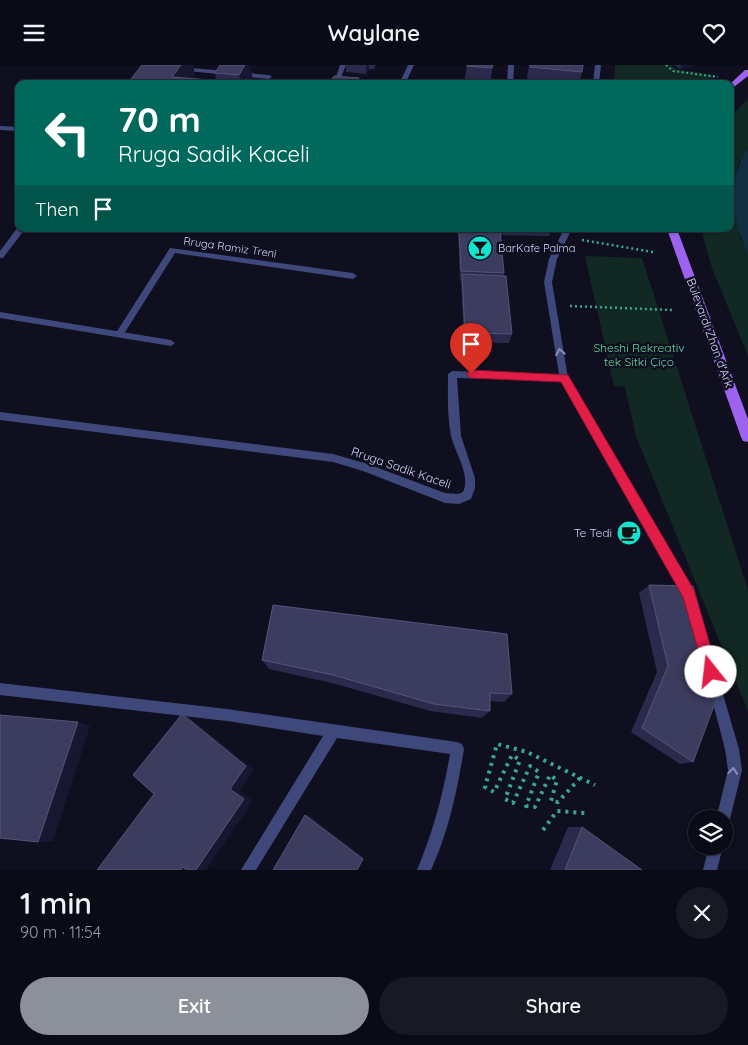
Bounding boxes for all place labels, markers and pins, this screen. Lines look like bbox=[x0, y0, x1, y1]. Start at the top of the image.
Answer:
bar icon: BarKafe Palma bbox=[467, 235, 493, 261]
place label: BarKafe Palma bbox=[498, 241, 575, 255]
pin bbox=[450, 323, 492, 374]
cafe icon: Te Tedi bbox=[616, 520, 642, 546]
place label: Te Tedi bbox=[574, 525, 612, 540]

